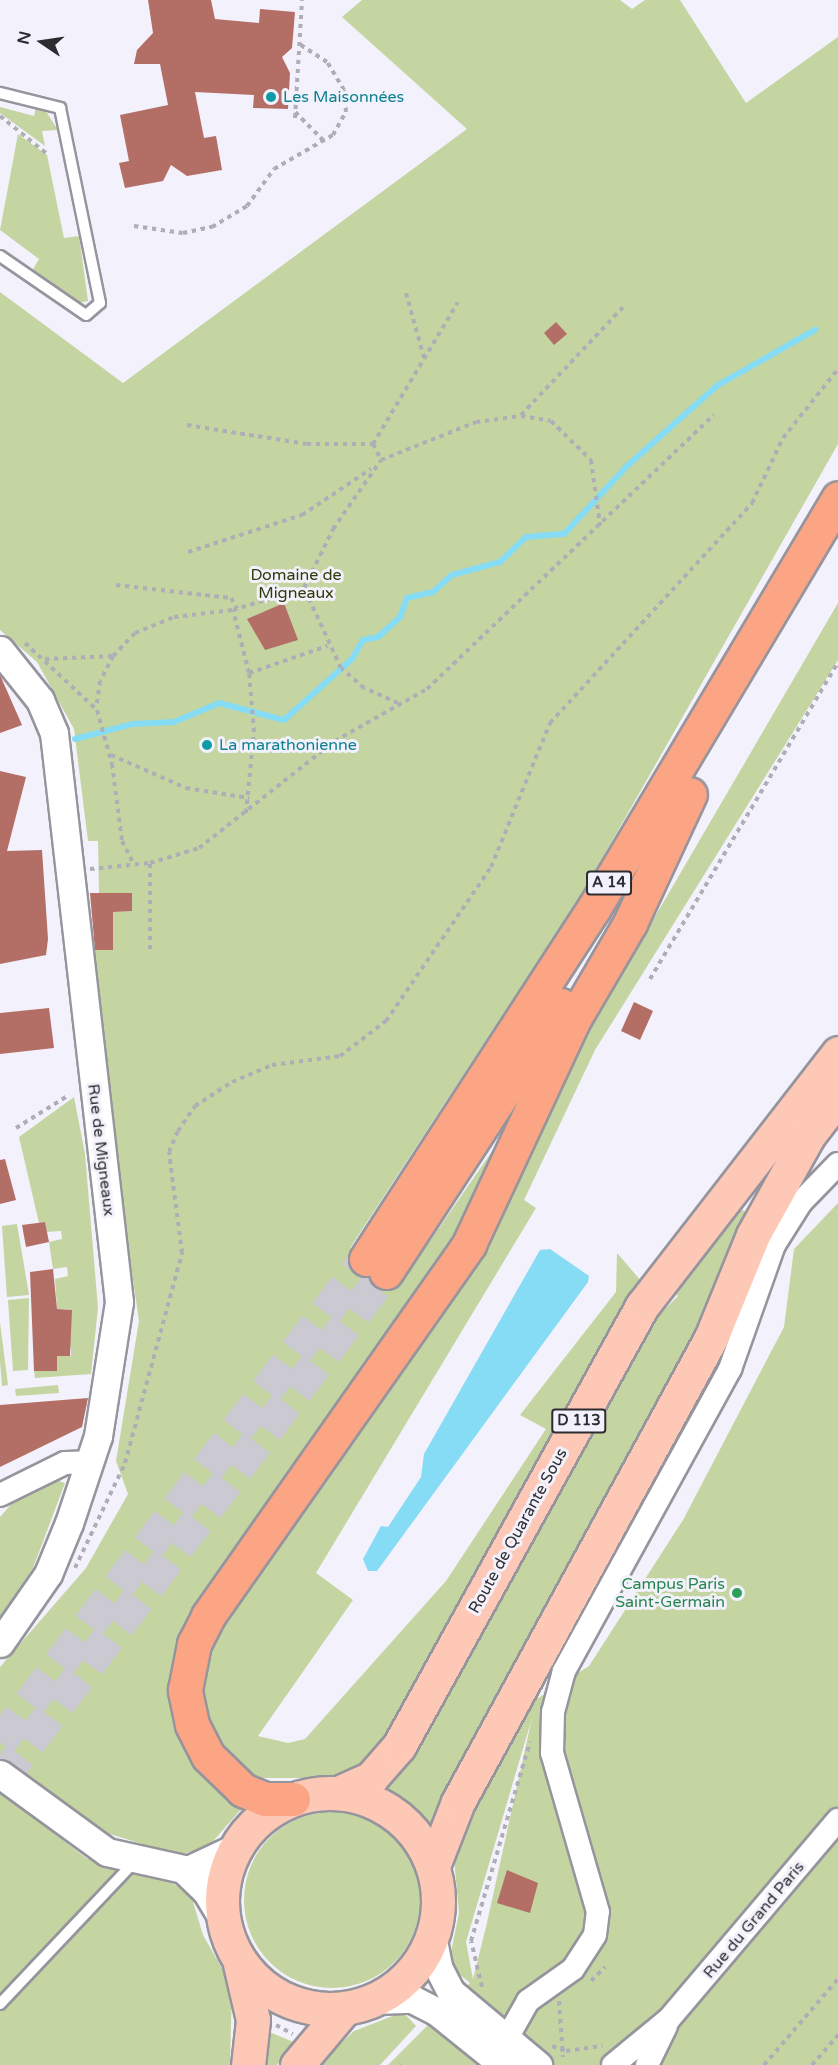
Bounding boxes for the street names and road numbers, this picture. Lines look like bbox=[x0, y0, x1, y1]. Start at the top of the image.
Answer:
road number: A 14 bbox=[585, 871, 633, 895]
street label: Rue de Migneaux bbox=[83, 1083, 119, 1217]
road number: D 113 bbox=[550, 1409, 608, 1433]
street label: Route de Quarante Sous bbox=[465, 1445, 571, 1617]
street label: Rue du Grand Paris bbox=[699, 1858, 809, 1982]

